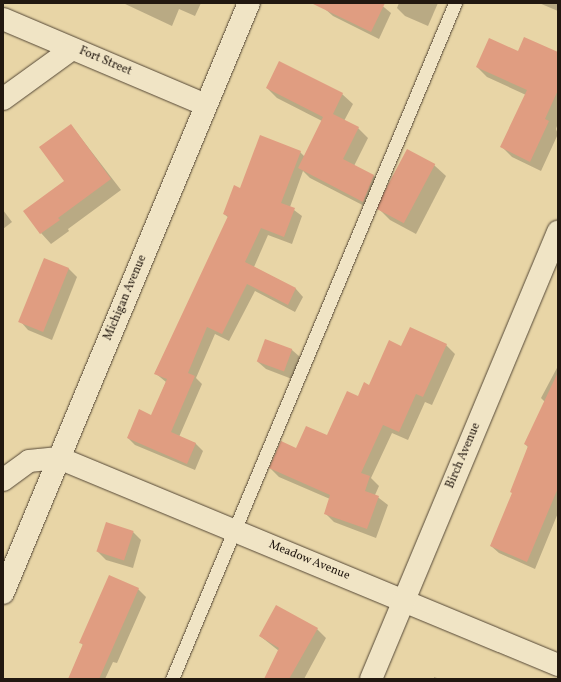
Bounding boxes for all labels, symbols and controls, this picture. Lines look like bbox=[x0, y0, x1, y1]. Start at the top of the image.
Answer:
street label: Fort Street bbox=[77, 45, 133, 79]
street label: Michigan Avenue bbox=[101, 253, 151, 343]
street label: Birch Avenue bbox=[444, 421, 484, 491]
street label: Meadow Avenue bbox=[266, 538, 352, 584]

